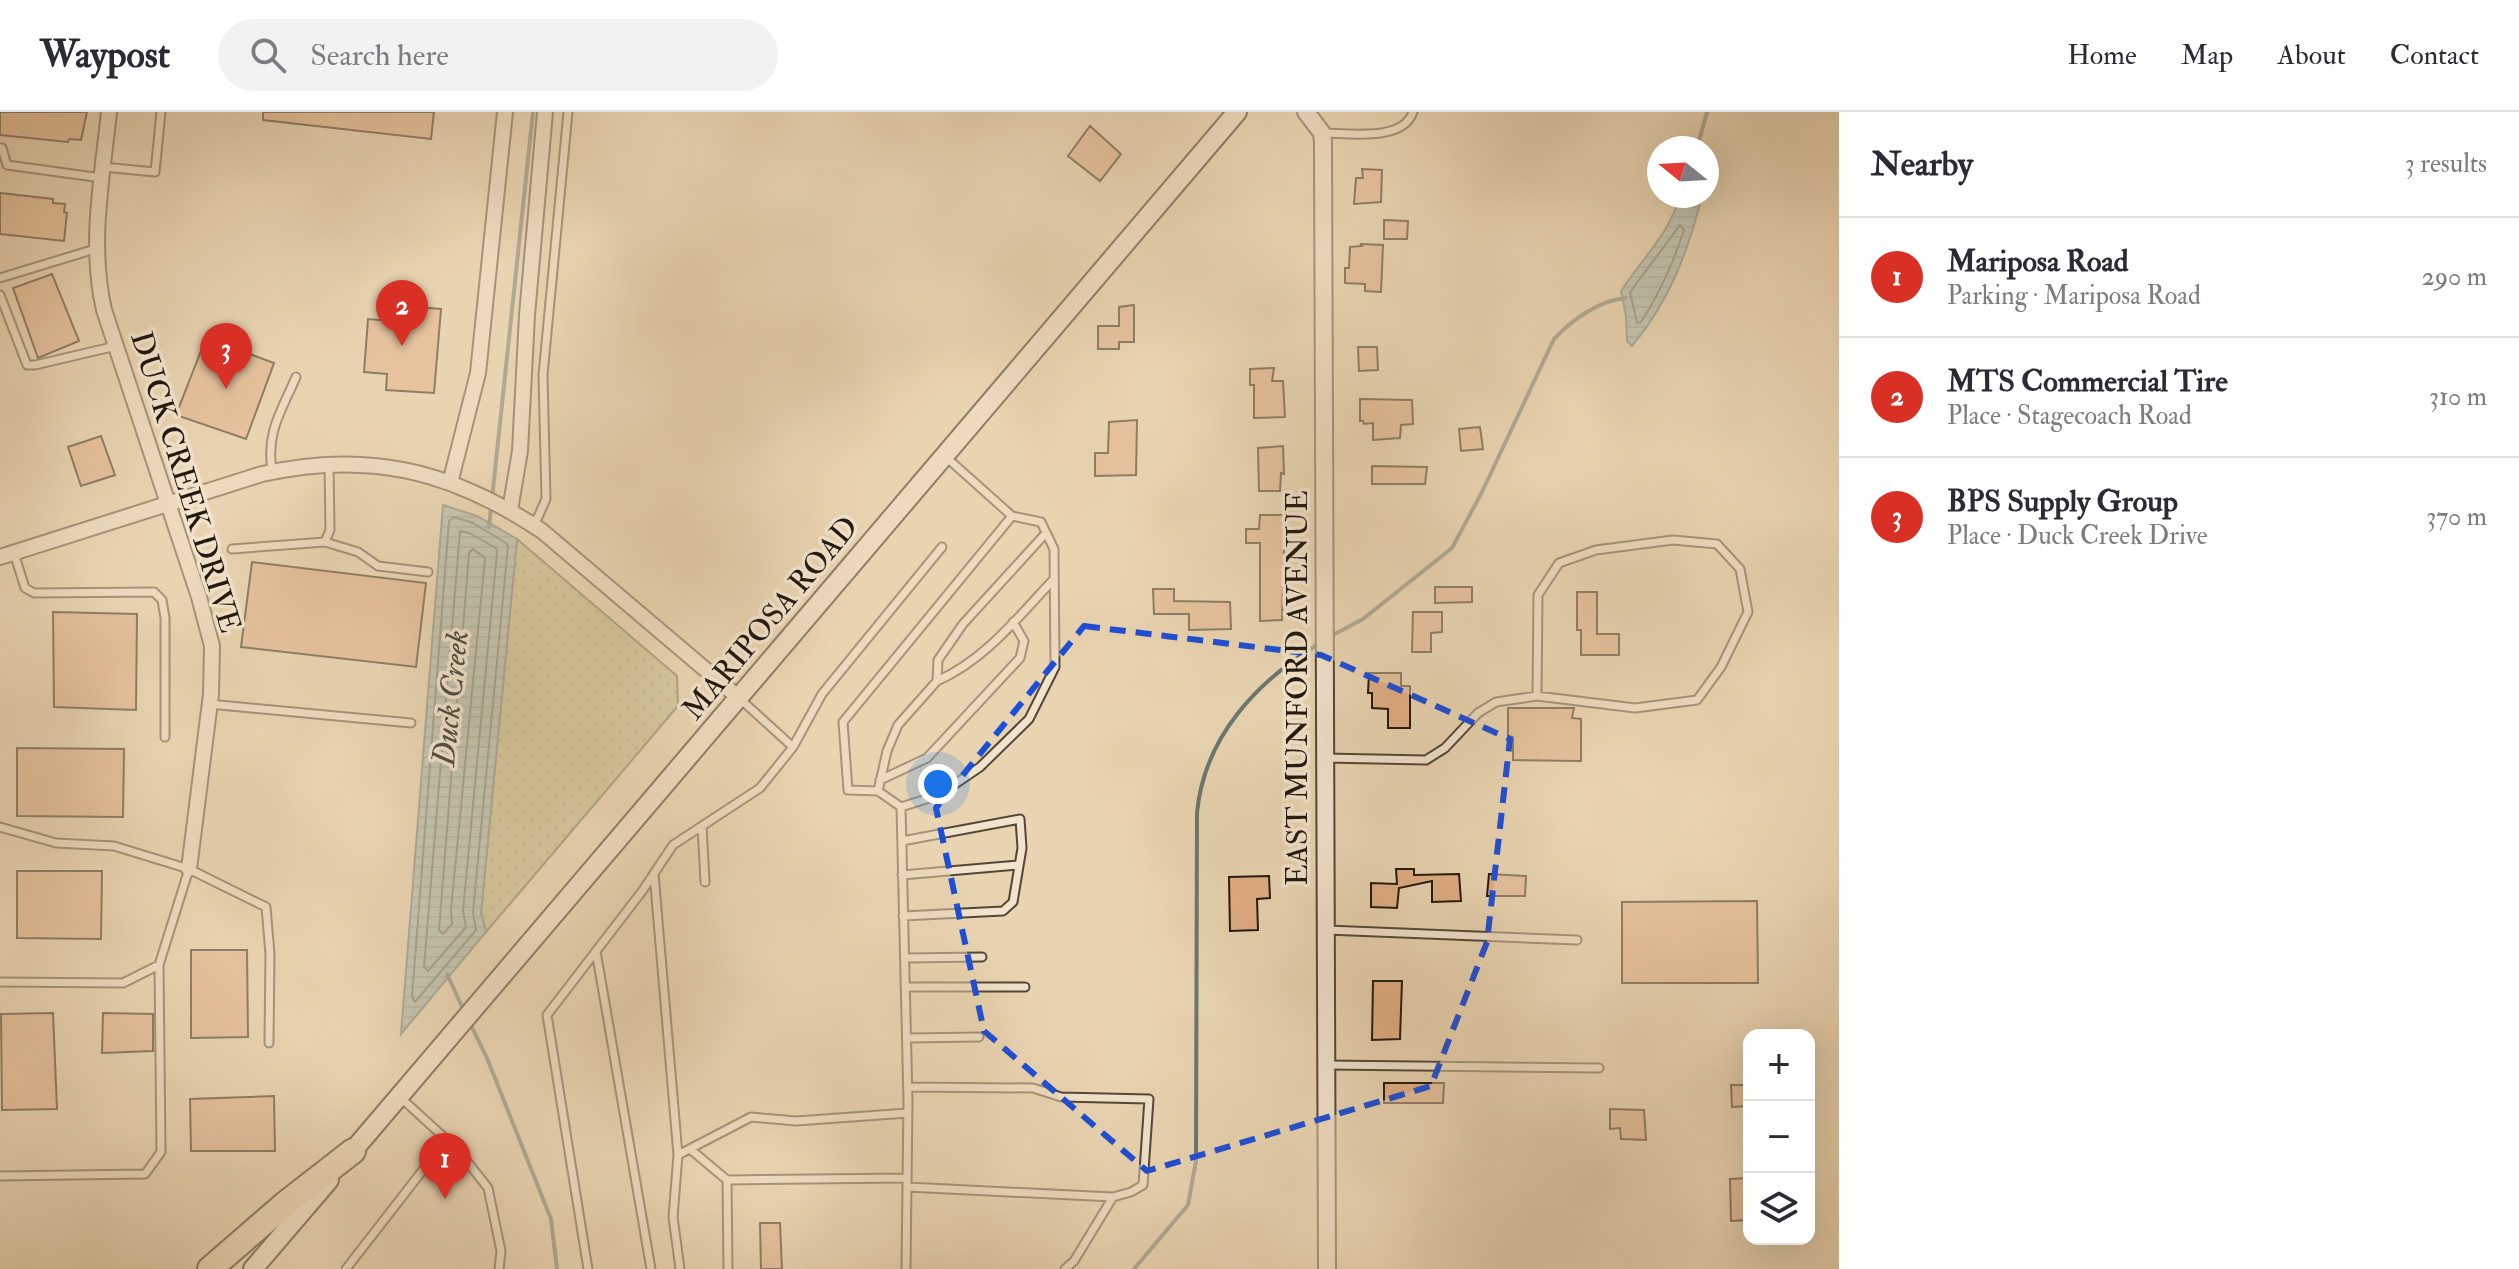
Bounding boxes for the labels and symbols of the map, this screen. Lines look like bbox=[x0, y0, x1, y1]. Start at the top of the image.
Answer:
north arrow bbox=[1647, 136, 1719, 208]
pin: 2 bbox=[376, 280, 428, 346]
pin: 3 bbox=[200, 323, 252, 389]
street label: DUCK CREEK DRIVE bbox=[122, 327, 249, 637]
street label: EAST MUNFORD AVENUE bbox=[1279, 490, 1316, 886]
street label: MARIPOSA ROAD bbox=[675, 509, 866, 728]
water label: Duck Creek bbox=[424, 628, 478, 769]
your location bbox=[918, 764, 958, 804]
pin: 1 bbox=[419, 1133, 471, 1199]

